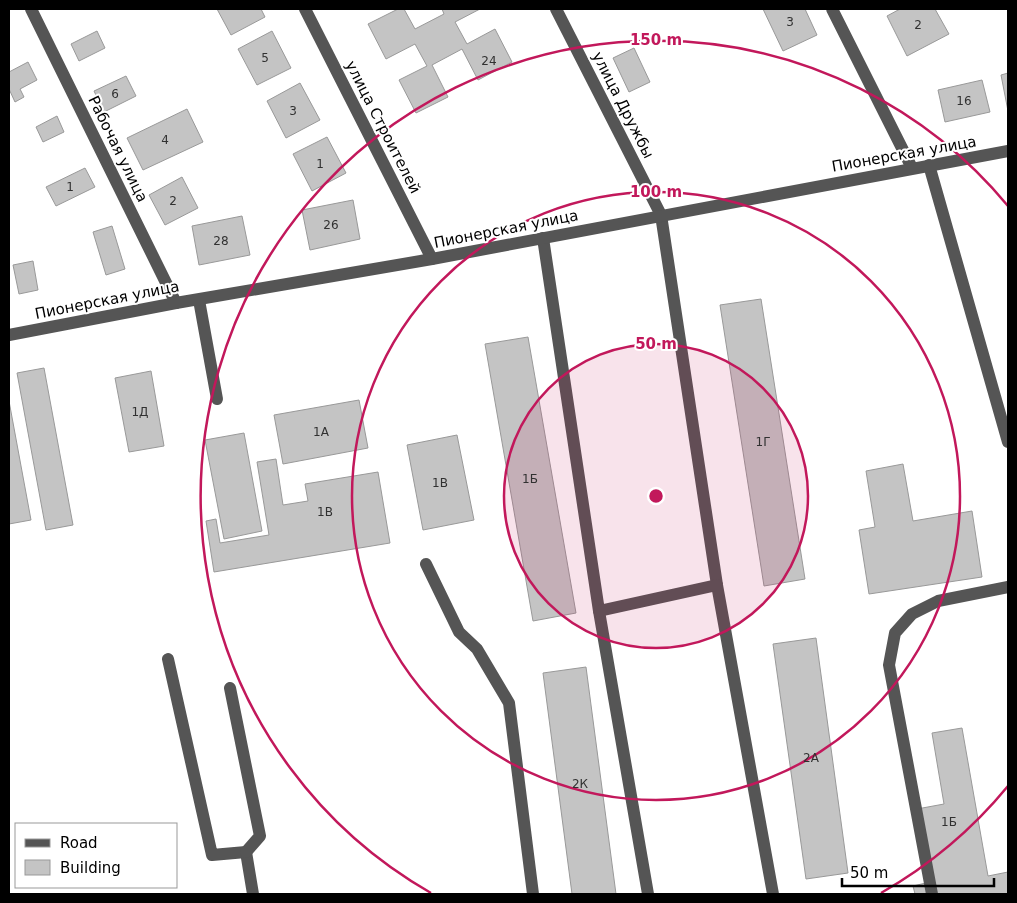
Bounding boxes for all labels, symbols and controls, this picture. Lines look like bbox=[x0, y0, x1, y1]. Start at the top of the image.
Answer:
house number: 3 bbox=[786, 15, 794, 29]
house number: 2 bbox=[914, 18, 922, 32]
text: 150 m bbox=[630, 31, 682, 49]
street label: улица Дружбы bbox=[588, 49, 658, 161]
house number: 5 bbox=[261, 51, 269, 65]
house number: 24 bbox=[481, 54, 497, 68]
street label: улица Строителей bbox=[342, 58, 424, 196]
house number: 6 bbox=[111, 87, 119, 101]
street label: Рабочая улица bbox=[84, 93, 152, 205]
house number: 16 bbox=[956, 94, 972, 108]
house number: 3 bbox=[289, 104, 297, 118]
street label: Пионерская улица bbox=[830, 132, 978, 176]
house number: 4 bbox=[161, 133, 169, 147]
house number: 1 bbox=[316, 157, 324, 171]
house number: 1 bbox=[66, 180, 74, 194]
text: 100 m bbox=[630, 183, 682, 201]
house number: 2 bbox=[169, 194, 177, 208]
street label: Пионерская улица bbox=[432, 206, 580, 252]
house number: 26 bbox=[323, 218, 339, 232]
house number: 28 bbox=[213, 234, 229, 248]
street label: Пионерская улица bbox=[33, 277, 181, 323]
text: 50 m bbox=[635, 335, 677, 353]
house number: 1Д bbox=[131, 405, 149, 419]
house number: 1А bbox=[313, 425, 330, 439]
house number: 1Г bbox=[756, 435, 770, 449]
house number: 1Б bbox=[522, 472, 538, 486]
house number: 1В bbox=[432, 476, 448, 490]
centre of rings bbox=[647, 487, 665, 505]
house number: 1В bbox=[317, 505, 333, 519]
house number: 2А bbox=[803, 751, 820, 765]
house number: 2К bbox=[572, 777, 589, 791]
house number: 1Б bbox=[941, 815, 957, 829]
legend bbox=[15, 823, 178, 888]
text: Road bbox=[60, 834, 98, 852]
scale bar bbox=[842, 856, 994, 888]
text: Building bbox=[60, 859, 121, 877]
text: 50 m bbox=[850, 864, 888, 882]

